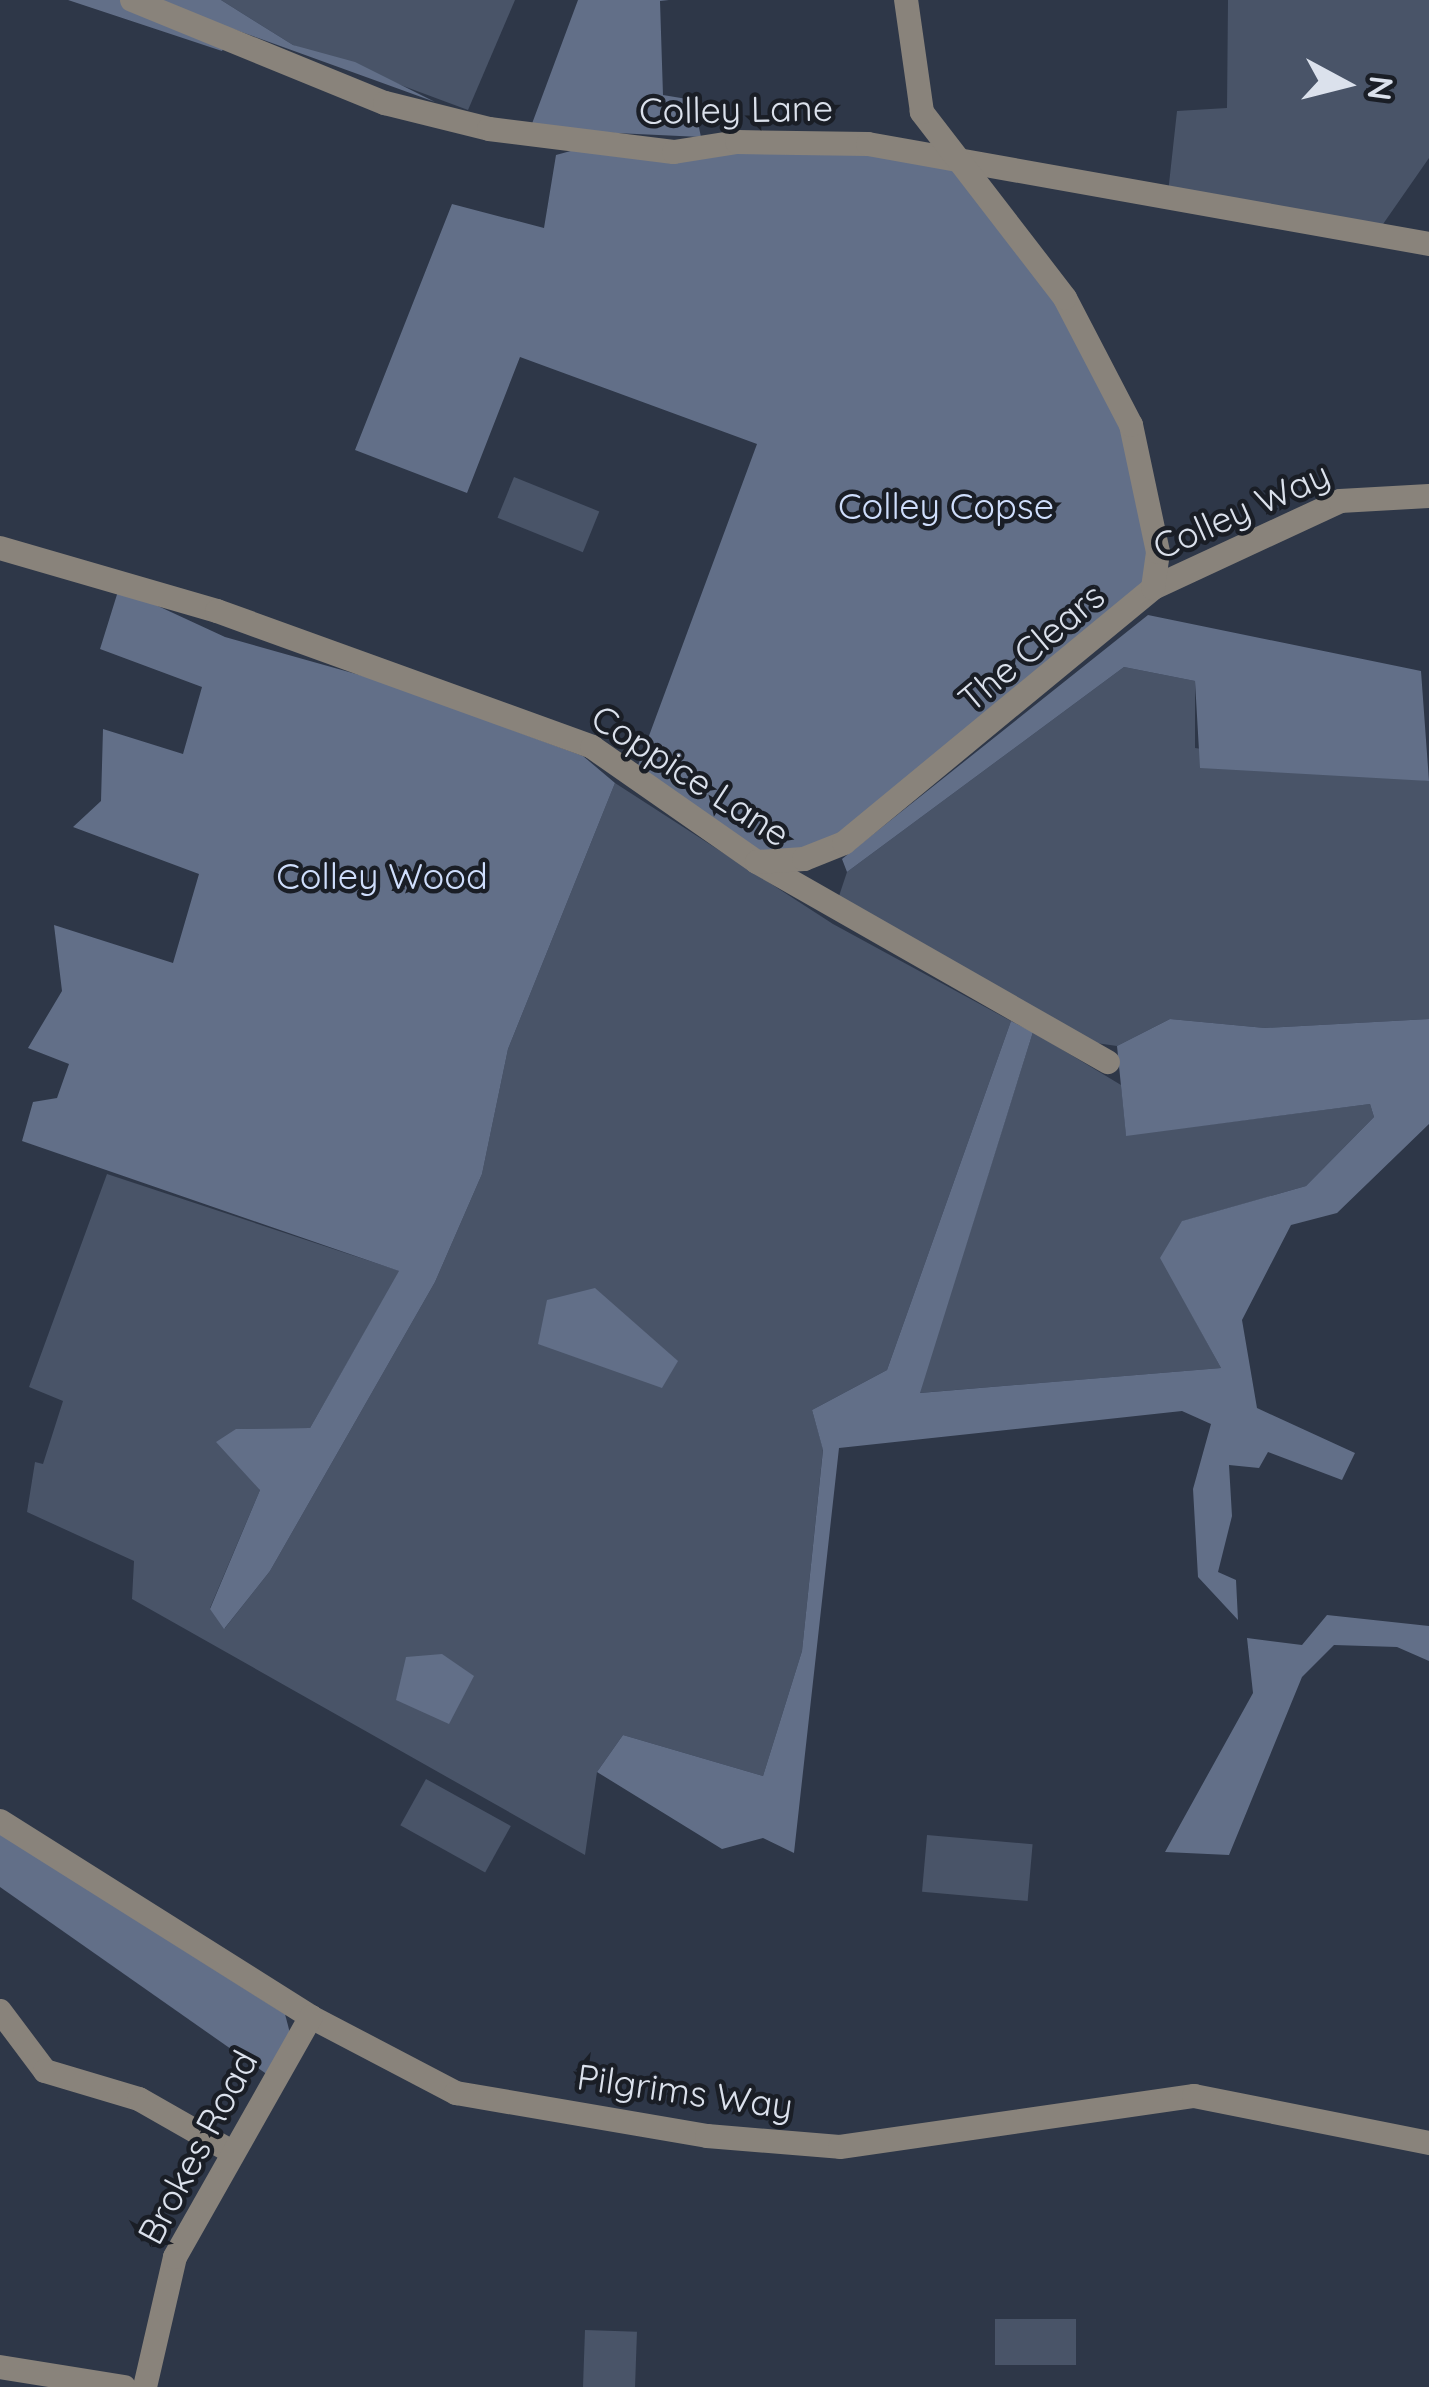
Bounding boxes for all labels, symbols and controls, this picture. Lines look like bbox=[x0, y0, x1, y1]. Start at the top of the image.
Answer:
north arrow bbox=[1285, 24, 1405, 144]
text: N bbox=[1359, 74, 1403, 103]
street label: Colley Lane bbox=[639, 86, 833, 132]
street label: Colley Way bbox=[1146, 452, 1336, 568]
park label: Colley Copse bbox=[838, 484, 1054, 528]
street label: The Clears bbox=[949, 574, 1113, 720]
street label: Coppice Lane bbox=[584, 695, 798, 855]
park label: Colley Wood bbox=[276, 854, 488, 898]
street label: Brokes Road bbox=[128, 2043, 266, 2251]
street label: Pilgrims Way bbox=[574, 2054, 796, 2128]

